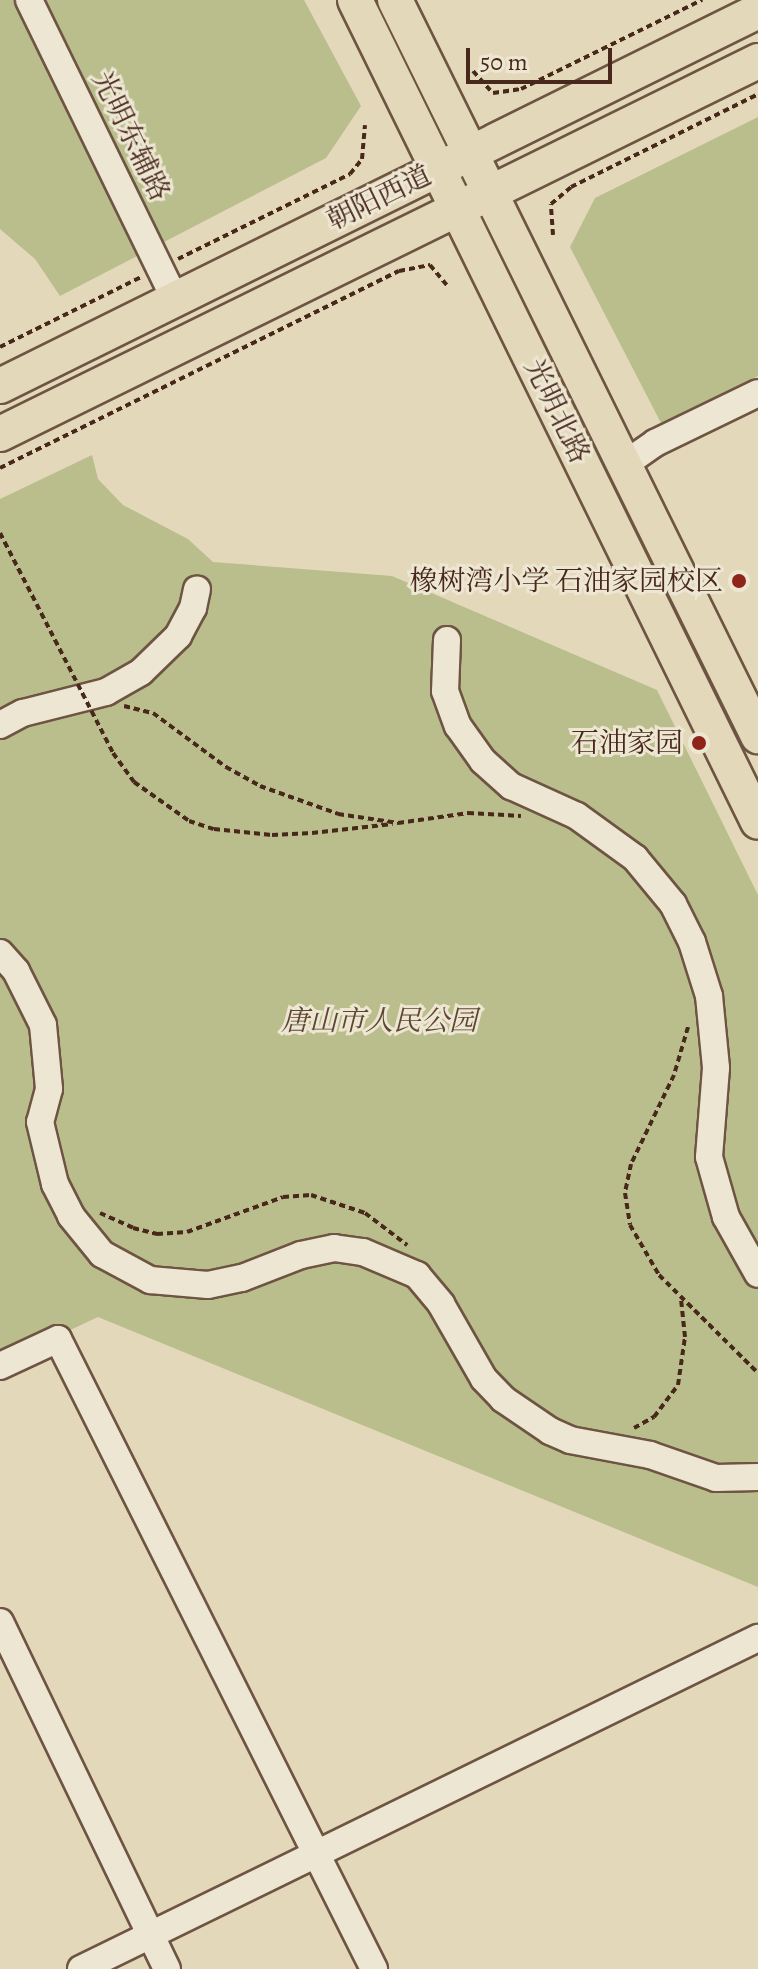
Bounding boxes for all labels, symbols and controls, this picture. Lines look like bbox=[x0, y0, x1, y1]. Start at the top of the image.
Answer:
scale bar bbox=[470, 32, 616, 82]
text: 50 m bbox=[480, 46, 528, 78]
street label: 光明东辅路 bbox=[85, 66, 177, 206]
street label: 朝阳西道 bbox=[321, 158, 437, 238]
street label: 光明北路 bbox=[517, 353, 597, 469]
place label: 橡树湾小学 石油家园校区 bbox=[409, 564, 723, 598]
marker: 橡树湾小学 石油家园校区 bbox=[730, 572, 748, 590]
place label: 石油家园 bbox=[571, 726, 683, 760]
marker: 石油家园 bbox=[690, 734, 708, 752]
park label: 唐山市人民公园 bbox=[281, 1004, 477, 1038]

